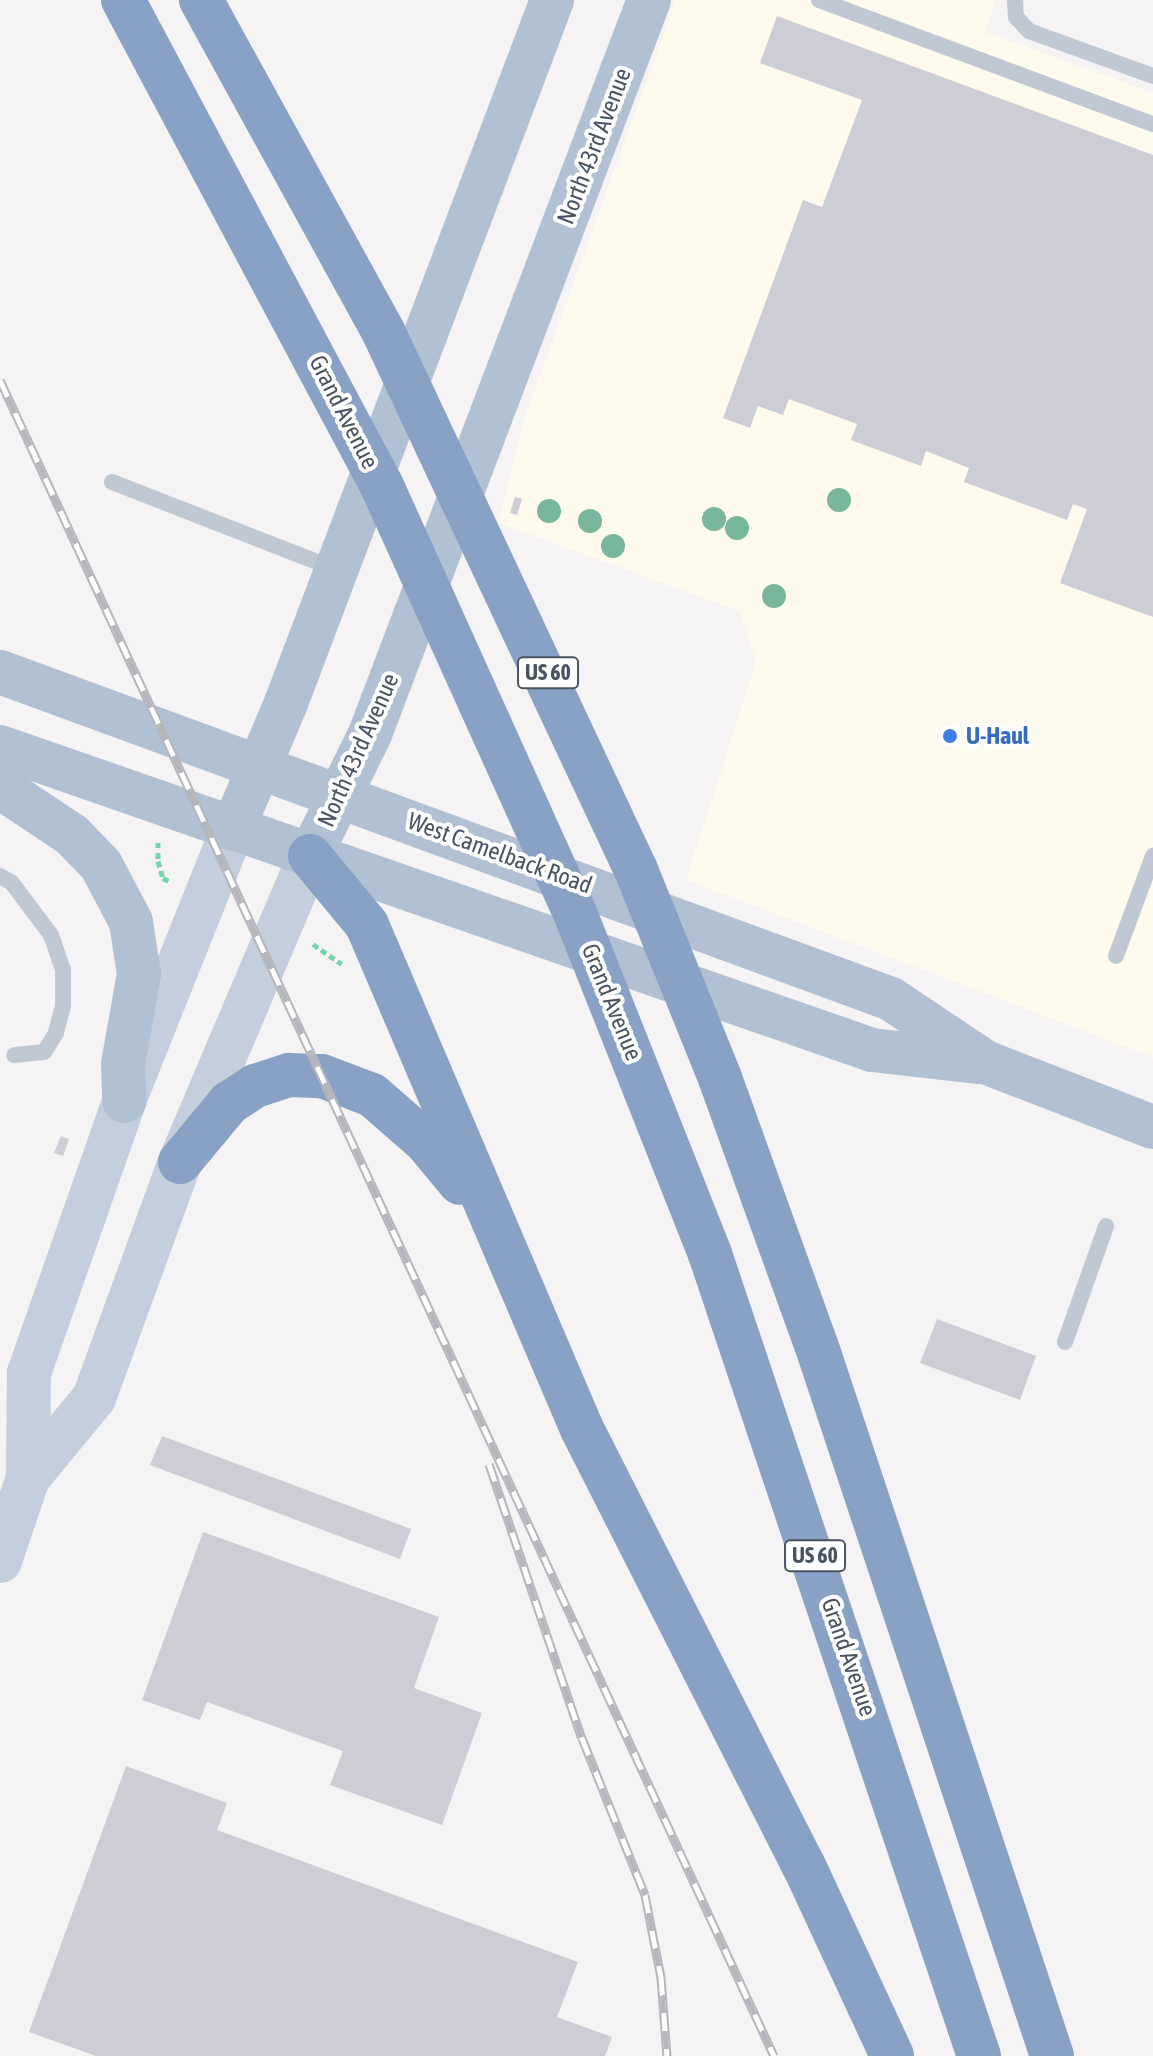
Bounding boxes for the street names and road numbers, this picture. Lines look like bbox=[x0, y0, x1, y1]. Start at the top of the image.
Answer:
street label: North 43rd Avenue bbox=[551, 64, 637, 228]
street label: Grand Avenue bbox=[303, 351, 385, 473]
road number: US 60 bbox=[516, 655, 580, 691]
street label: North 43rd Avenue bbox=[311, 669, 405, 831]
street label: West Camelback Road bbox=[404, 806, 596, 900]
street label: Grand Avenue bbox=[576, 939, 648, 1065]
road number: US 60 bbox=[783, 1538, 847, 1574]
street label: Grand Avenue bbox=[815, 1594, 883, 1720]

